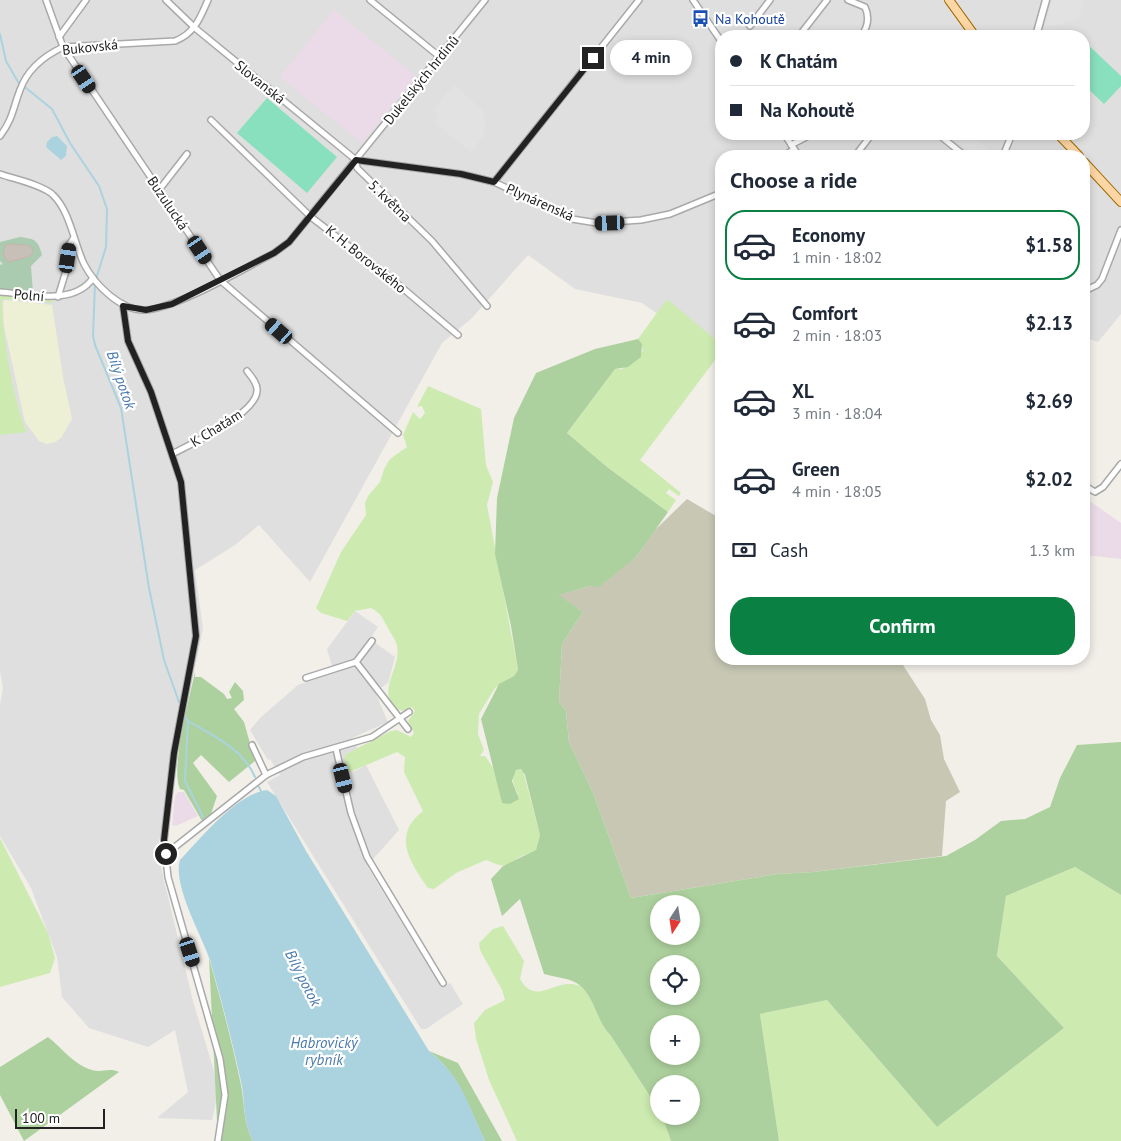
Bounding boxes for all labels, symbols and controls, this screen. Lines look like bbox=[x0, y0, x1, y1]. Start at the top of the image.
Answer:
bus stop icon: Na Kohoutě bbox=[691, 9, 711, 29]
place label: Na Kohoutě bbox=[715, 10, 785, 28]
street label: Dukelských hrdinů bbox=[379, 32, 463, 128]
street label: Bukovská bbox=[61, 35, 119, 59]
callout: 4 min bbox=[610, 40, 693, 76]
route end bbox=[582, 47, 604, 69]
text: 4 min bbox=[631, 47, 671, 67]
text: K Chatám bbox=[760, 49, 838, 73]
street label: Slovanská bbox=[231, 56, 289, 108]
car bbox=[69, 62, 98, 96]
text: Na Kohoutě bbox=[760, 98, 855, 122]
text: Choose a ride bbox=[730, 166, 857, 194]
street label: Buzulucká bbox=[143, 173, 193, 233]
street label: 5. května bbox=[365, 176, 415, 226]
street label: Plynárenská bbox=[503, 179, 577, 225]
car bbox=[594, 215, 625, 231]
street label: K. H. Borovského bbox=[322, 221, 410, 297]
icon: car bbox=[732, 223, 777, 268]
text: Economy bbox=[792, 223, 865, 247]
car bbox=[185, 233, 214, 267]
text: $1.58 bbox=[1025, 233, 1073, 257]
car bbox=[58, 242, 77, 274]
text: 1 min · 18:02 bbox=[792, 247, 882, 267]
street label: Polní bbox=[13, 285, 45, 305]
icon: car bbox=[732, 301, 777, 346]
text: Comfort bbox=[792, 301, 858, 325]
text: $2.13 bbox=[1025, 311, 1073, 335]
car bbox=[262, 315, 295, 347]
text: 2 min · 18:03 bbox=[792, 325, 882, 345]
water label: Bílý potok bbox=[103, 348, 141, 413]
icon: car bbox=[732, 379, 777, 424]
text: XL bbox=[792, 379, 814, 403]
text: $2.69 bbox=[1025, 389, 1073, 413]
text: 3 min · 18:04 bbox=[792, 403, 882, 423]
street label: K Chatám bbox=[187, 405, 245, 451]
icon: car bbox=[732, 457, 777, 502]
text: Green bbox=[792, 457, 840, 481]
text: $2.02 bbox=[1025, 467, 1073, 491]
text: 4 min · 18:05 bbox=[792, 481, 882, 501]
icon: cash bbox=[730, 536, 758, 564]
text: Cash bbox=[770, 538, 808, 562]
text: 1.3 km bbox=[1029, 540, 1075, 560]
button: Confirm bbox=[730, 597, 1075, 655]
car bbox=[332, 762, 353, 794]
route start bbox=[155, 843, 177, 865]
north arrow bbox=[650, 895, 700, 945]
map controls bbox=[650, 895, 700, 1125]
car bbox=[178, 935, 201, 969]
water label: Bílý potok bbox=[281, 947, 326, 1010]
button: locate bbox=[650, 955, 700, 1005]
button: + bbox=[650, 1015, 700, 1065]
water label: Habrovický rybník bbox=[291, 1033, 359, 1069]
button: − bbox=[650, 1075, 700, 1125]
scale bar bbox=[15, 1106, 105, 1129]
text: 100 m bbox=[22, 1109, 60, 1127]

